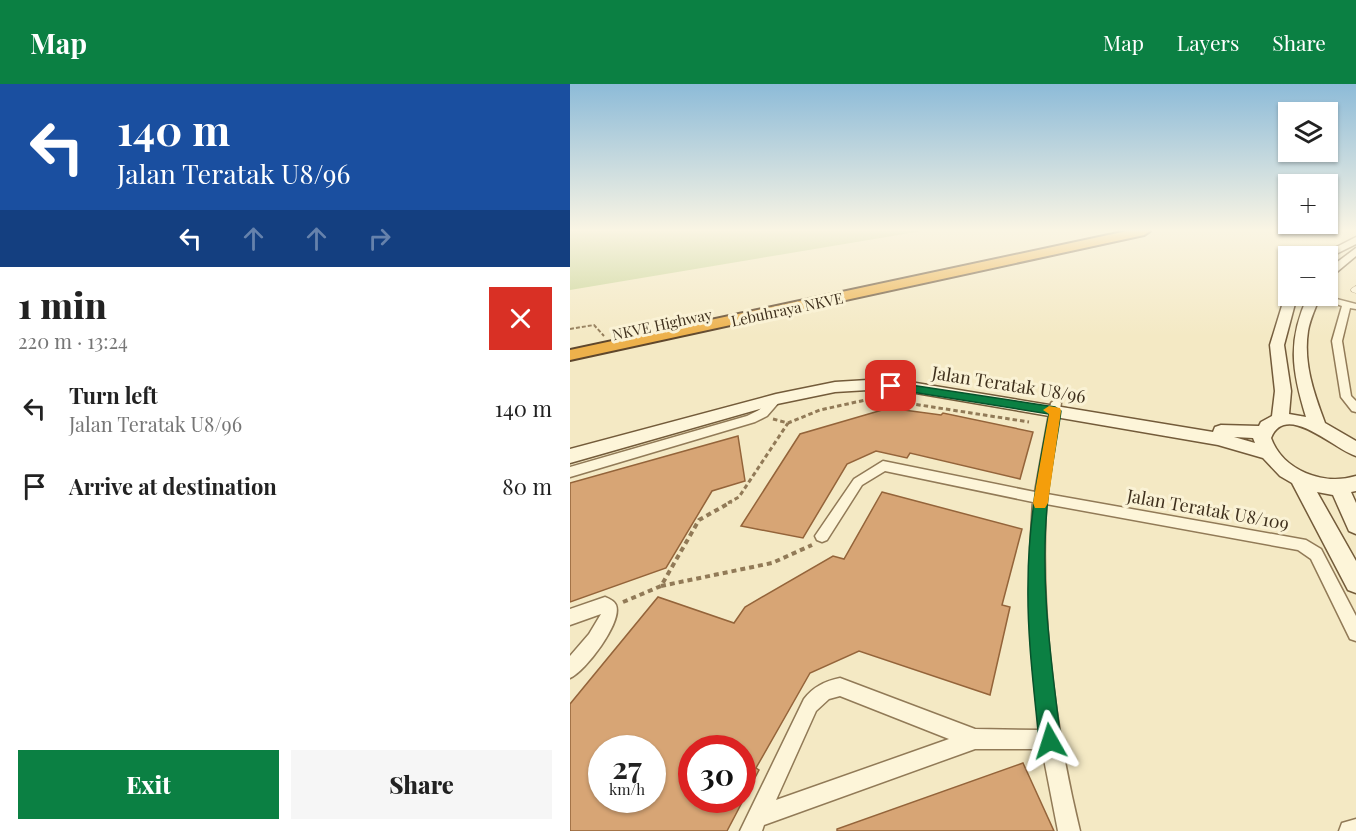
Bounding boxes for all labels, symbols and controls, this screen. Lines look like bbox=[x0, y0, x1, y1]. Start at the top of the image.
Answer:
text: Map bbox=[30, 24, 87, 61]
text: Map bbox=[1103, 28, 1144, 56]
text: Layers bbox=[1177, 28, 1239, 56]
text: Share bbox=[1272, 28, 1326, 56]
text: 140 m bbox=[117, 101, 230, 157]
map controls bbox=[1278, 102, 1338, 306]
button: layers bbox=[1278, 102, 1338, 162]
icon: left bbox=[18, 108, 96, 186]
text: Jalan Teratak U8/96 bbox=[117, 155, 351, 191]
button: + bbox=[1278, 174, 1338, 234]
icon: left bbox=[174, 222, 207, 255]
icon: ahead bbox=[237, 222, 270, 255]
icon: ahead bbox=[300, 222, 333, 255]
icon: right bbox=[363, 222, 396, 255]
button: − bbox=[1278, 246, 1338, 306]
text: 1 min bbox=[18, 280, 107, 328]
button: close bbox=[489, 287, 552, 350]
street label: Lebuhraya NKVE bbox=[729, 287, 845, 331]
street label: NKVE Highway bbox=[610, 304, 714, 344]
text: 220 m · 13:24 bbox=[18, 327, 128, 354]
pin bbox=[865, 360, 916, 411]
street label: Jalan Teratak U8/96 bbox=[929, 360, 1088, 408]
icon: arrive bbox=[874, 369, 907, 402]
text: Turn left bbox=[69, 380, 158, 410]
icon: left bbox=[18, 392, 51, 425]
text: 140 m bbox=[495, 393, 552, 423]
text: Jalan Teratak U8/96 bbox=[69, 410, 242, 437]
icon: arrive bbox=[18, 470, 51, 503]
text: Arrive at destination bbox=[69, 471, 277, 501]
text: 80 m bbox=[502, 471, 552, 501]
street label: Jalan Teratak U8/109 bbox=[1124, 483, 1291, 535]
position arrow bbox=[1018, 709, 1082, 773]
speed limit sign: 30 bbox=[678, 735, 756, 813]
text: 27 bbox=[612, 747, 642, 787]
button: Exit bbox=[18, 750, 279, 819]
button: Share bbox=[291, 750, 552, 819]
text: km/h bbox=[609, 779, 645, 799]

